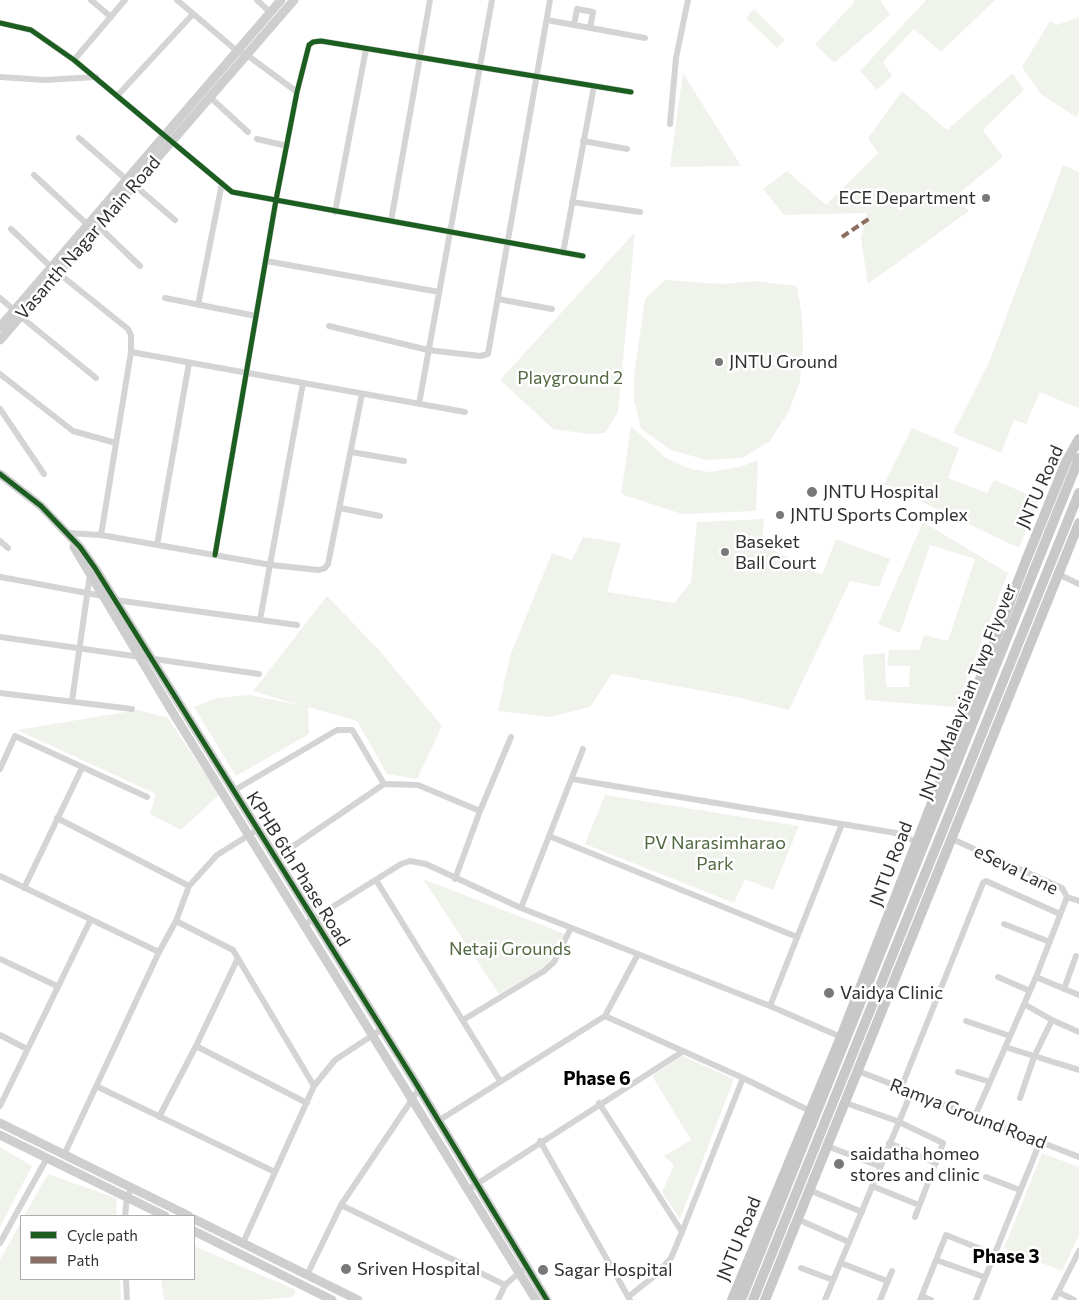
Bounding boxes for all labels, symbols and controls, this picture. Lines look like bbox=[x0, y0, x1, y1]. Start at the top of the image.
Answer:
street label: Vasanth Nagar Main Road bbox=[11, 152, 165, 324]
place label: ECE Department bbox=[839, 187, 976, 209]
marker: ECE Department bbox=[980, 192, 992, 204]
place label: JNTU Ground bbox=[729, 351, 838, 373]
marker: JNTU Ground bbox=[713, 356, 725, 368]
park label: Playground 2 bbox=[517, 367, 623, 389]
street label: JNTU Road bbox=[1012, 442, 1068, 532]
place label: JNTU Hospital bbox=[823, 481, 939, 503]
marker: JNTU Hospital bbox=[805, 485, 819, 499]
place label: JNTU Sports Complex bbox=[790, 504, 968, 526]
marker: JNTU Sports Complex bbox=[774, 509, 786, 521]
place label: Baseket Ball Court bbox=[735, 531, 816, 574]
marker: Baseket Ball Court bbox=[719, 546, 731, 558]
street label: JNTU Malaysian Twp Flyover bbox=[915, 581, 1021, 803]
street label: KPHB 6th Phase Road bbox=[242, 788, 354, 950]
street label: JNTU Road bbox=[865, 819, 917, 909]
park label: PV Narasimharao Park bbox=[644, 832, 786, 874]
street label: eSeva Lane bbox=[970, 840, 1062, 900]
park label: Netaji Grounds bbox=[449, 938, 571, 960]
place label: Vaidya Clinic bbox=[840, 982, 943, 1004]
marker: Vaidya Clinic bbox=[822, 986, 836, 1000]
district label: Phase 6 bbox=[563, 1068, 631, 1090]
street label: Ramya Ground Road bbox=[887, 1074, 1049, 1154]
place label: saidatha homeo stores and clinic bbox=[850, 1143, 980, 1186]
marker: saidatha homeo stores and clinic bbox=[832, 1157, 846, 1171]
street label: JNTU Road bbox=[712, 1194, 766, 1284]
legend bbox=[20, 1215, 195, 1280]
text: Cycle path bbox=[67, 1226, 138, 1244]
district label: Phase 3 bbox=[973, 1246, 1039, 1268]
text: Path bbox=[67, 1251, 99, 1269]
place label: Sriven Hospital bbox=[357, 1258, 480, 1280]
place label: Sagar Hospital bbox=[554, 1259, 673, 1281]
marker: Sriven Hospital bbox=[339, 1262, 353, 1276]
marker: Sagar Hospital bbox=[536, 1263, 550, 1277]

